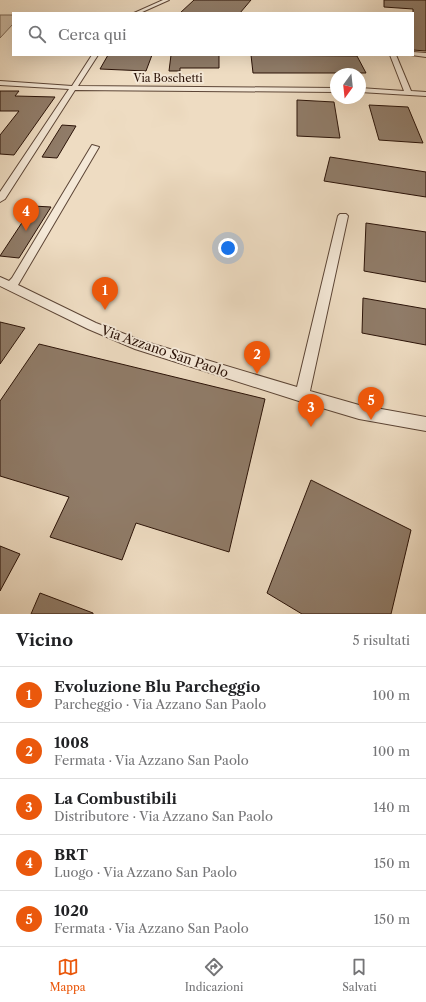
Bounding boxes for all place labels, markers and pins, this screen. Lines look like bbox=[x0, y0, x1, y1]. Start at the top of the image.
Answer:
pin: 4 bbox=[13, 198, 39, 231]
pin: 1 bbox=[92, 277, 118, 310]
pin: 2 bbox=[244, 341, 270, 374]
pin: 5 bbox=[358, 387, 384, 420]
pin: 3 bbox=[298, 394, 324, 427]

